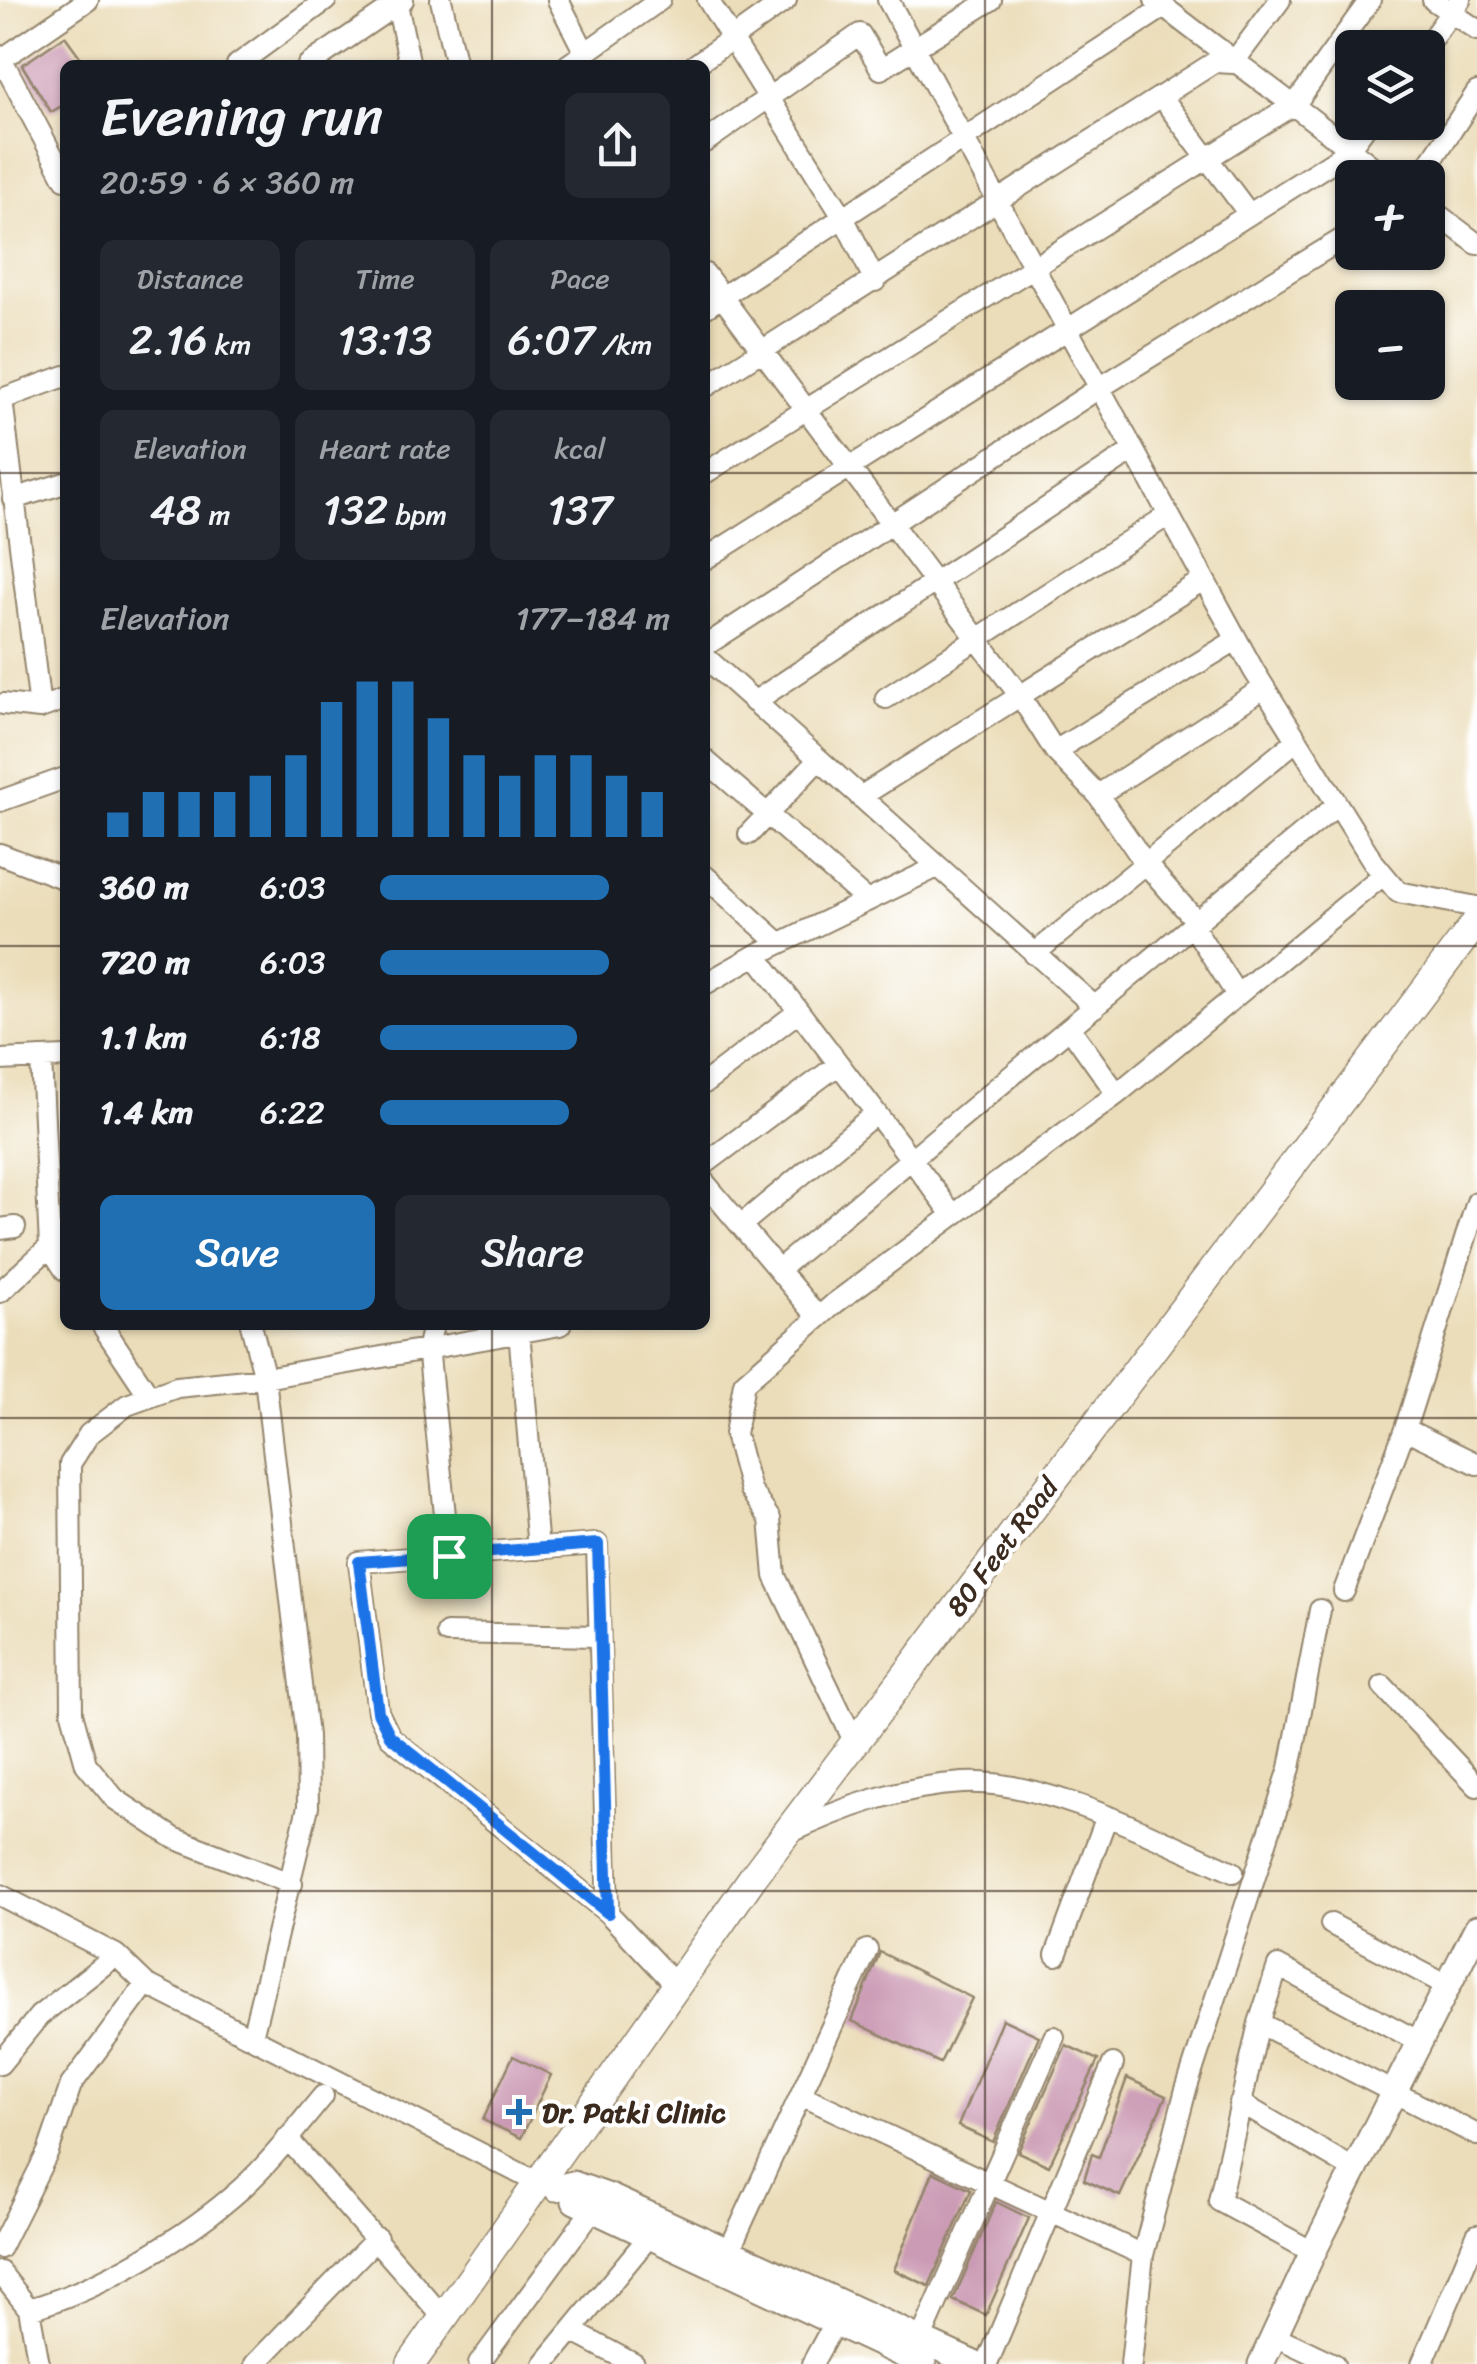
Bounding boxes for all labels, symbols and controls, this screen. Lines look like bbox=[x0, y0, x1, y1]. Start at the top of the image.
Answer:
map controls bbox=[1335, 30, 1445, 400]
button: layers bbox=[1335, 30, 1445, 140]
text: Evening run bbox=[100, 68, 383, 165]
button: share bbox=[565, 93, 670, 198]
text: 20:59 · 6 × 360 m bbox=[100, 154, 354, 211]
button: + bbox=[1335, 160, 1445, 270]
text: Distance bbox=[137, 254, 243, 303]
text: Time bbox=[355, 254, 415, 303]
text: Pace bbox=[550, 254, 610, 303]
button: − bbox=[1335, 290, 1445, 400]
text: 2.16 bbox=[129, 303, 208, 377]
text: 13:13 bbox=[338, 303, 432, 377]
text: 6:07 bbox=[508, 303, 595, 377]
text: km bbox=[208, 320, 251, 369]
text: /km bbox=[595, 320, 652, 369]
text: Elevation bbox=[133, 424, 247, 473]
text: Heart rate bbox=[319, 424, 451, 473]
text: kcal bbox=[555, 424, 605, 473]
text: 48 bbox=[150, 473, 201, 547]
text: 132 bbox=[323, 473, 388, 547]
text: 137 bbox=[547, 473, 613, 547]
text: m bbox=[201, 490, 230, 539]
text: bpm bbox=[388, 490, 447, 539]
text: Elevation bbox=[100, 590, 230, 647]
text: 177–184 m bbox=[516, 590, 670, 647]
text: 360 m bbox=[100, 859, 189, 916]
text: 6:03 bbox=[260, 859, 326, 916]
text: 720 m bbox=[100, 934, 190, 991]
text: 6:03 bbox=[260, 934, 326, 991]
text: 1.1 km bbox=[100, 1009, 187, 1066]
text: 6:18 bbox=[260, 1009, 321, 1066]
text: 1.4 km bbox=[100, 1084, 193, 1141]
text: 6:22 bbox=[260, 1084, 325, 1141]
button: Save bbox=[100, 1195, 375, 1310]
button: Share bbox=[395, 1195, 670, 1310]
street label: 80 Feet Road bbox=[933, 1465, 1073, 1628]
pin bbox=[407, 1514, 492, 1599]
icon: arrive bbox=[422, 1529, 477, 1584]
place label: Dr. Patki Clinic bbox=[542, 2088, 727, 2137]
marker: Dr. Patki Clinic bbox=[506, 2099, 532, 2125]

